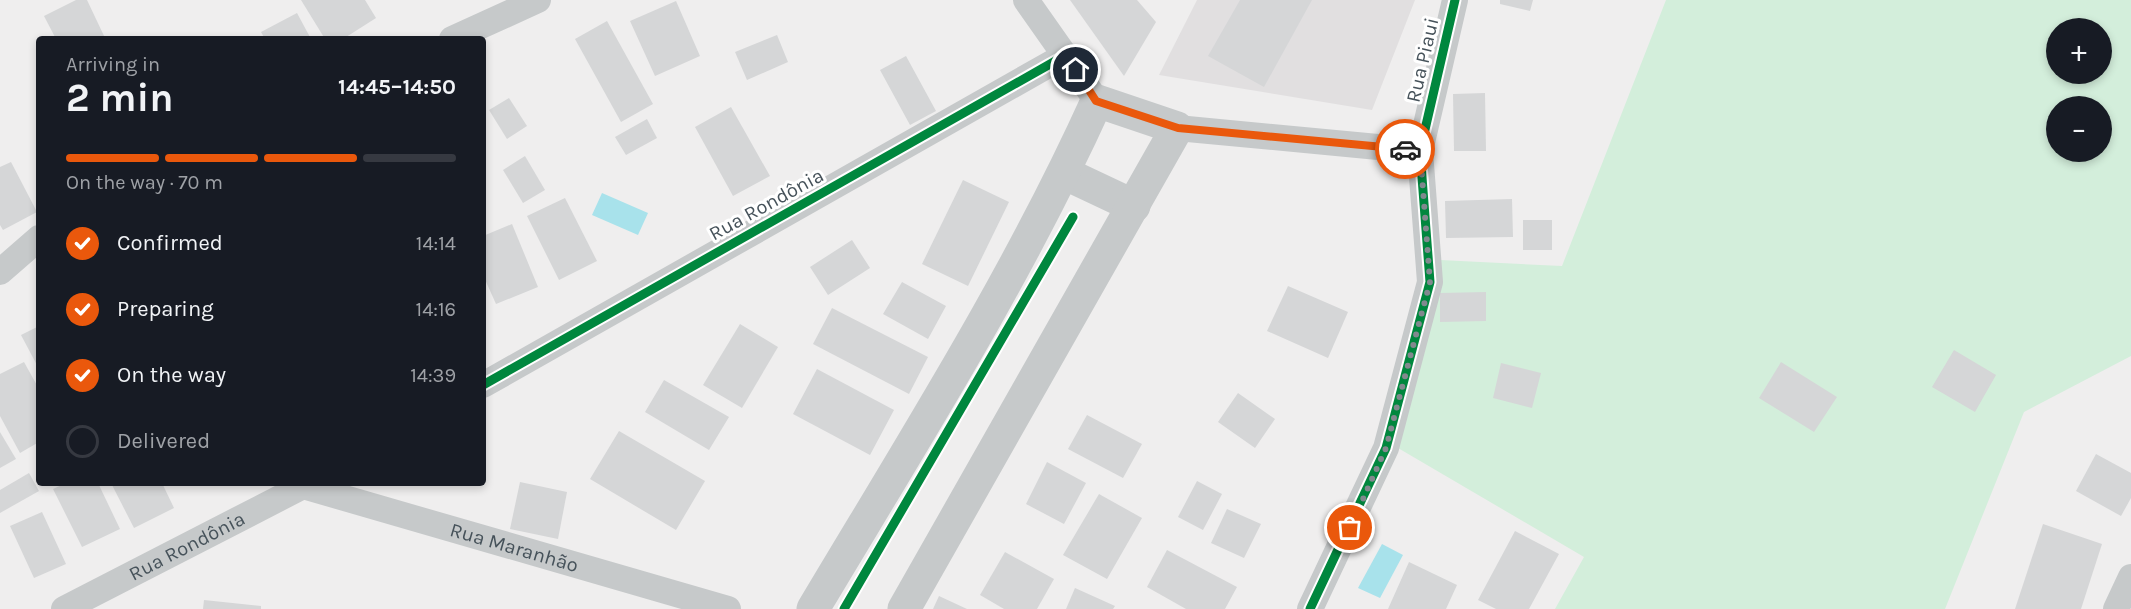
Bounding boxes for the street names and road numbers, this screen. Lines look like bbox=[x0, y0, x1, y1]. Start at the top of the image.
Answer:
street label: Rua Piaui bbox=[1402, 16, 1443, 105]
street label: Rua Rondônia bbox=[705, 164, 827, 245]
street label: Rua Rondônia bbox=[125, 507, 249, 586]
street label: Rua Maranhão bbox=[447, 518, 581, 577]

